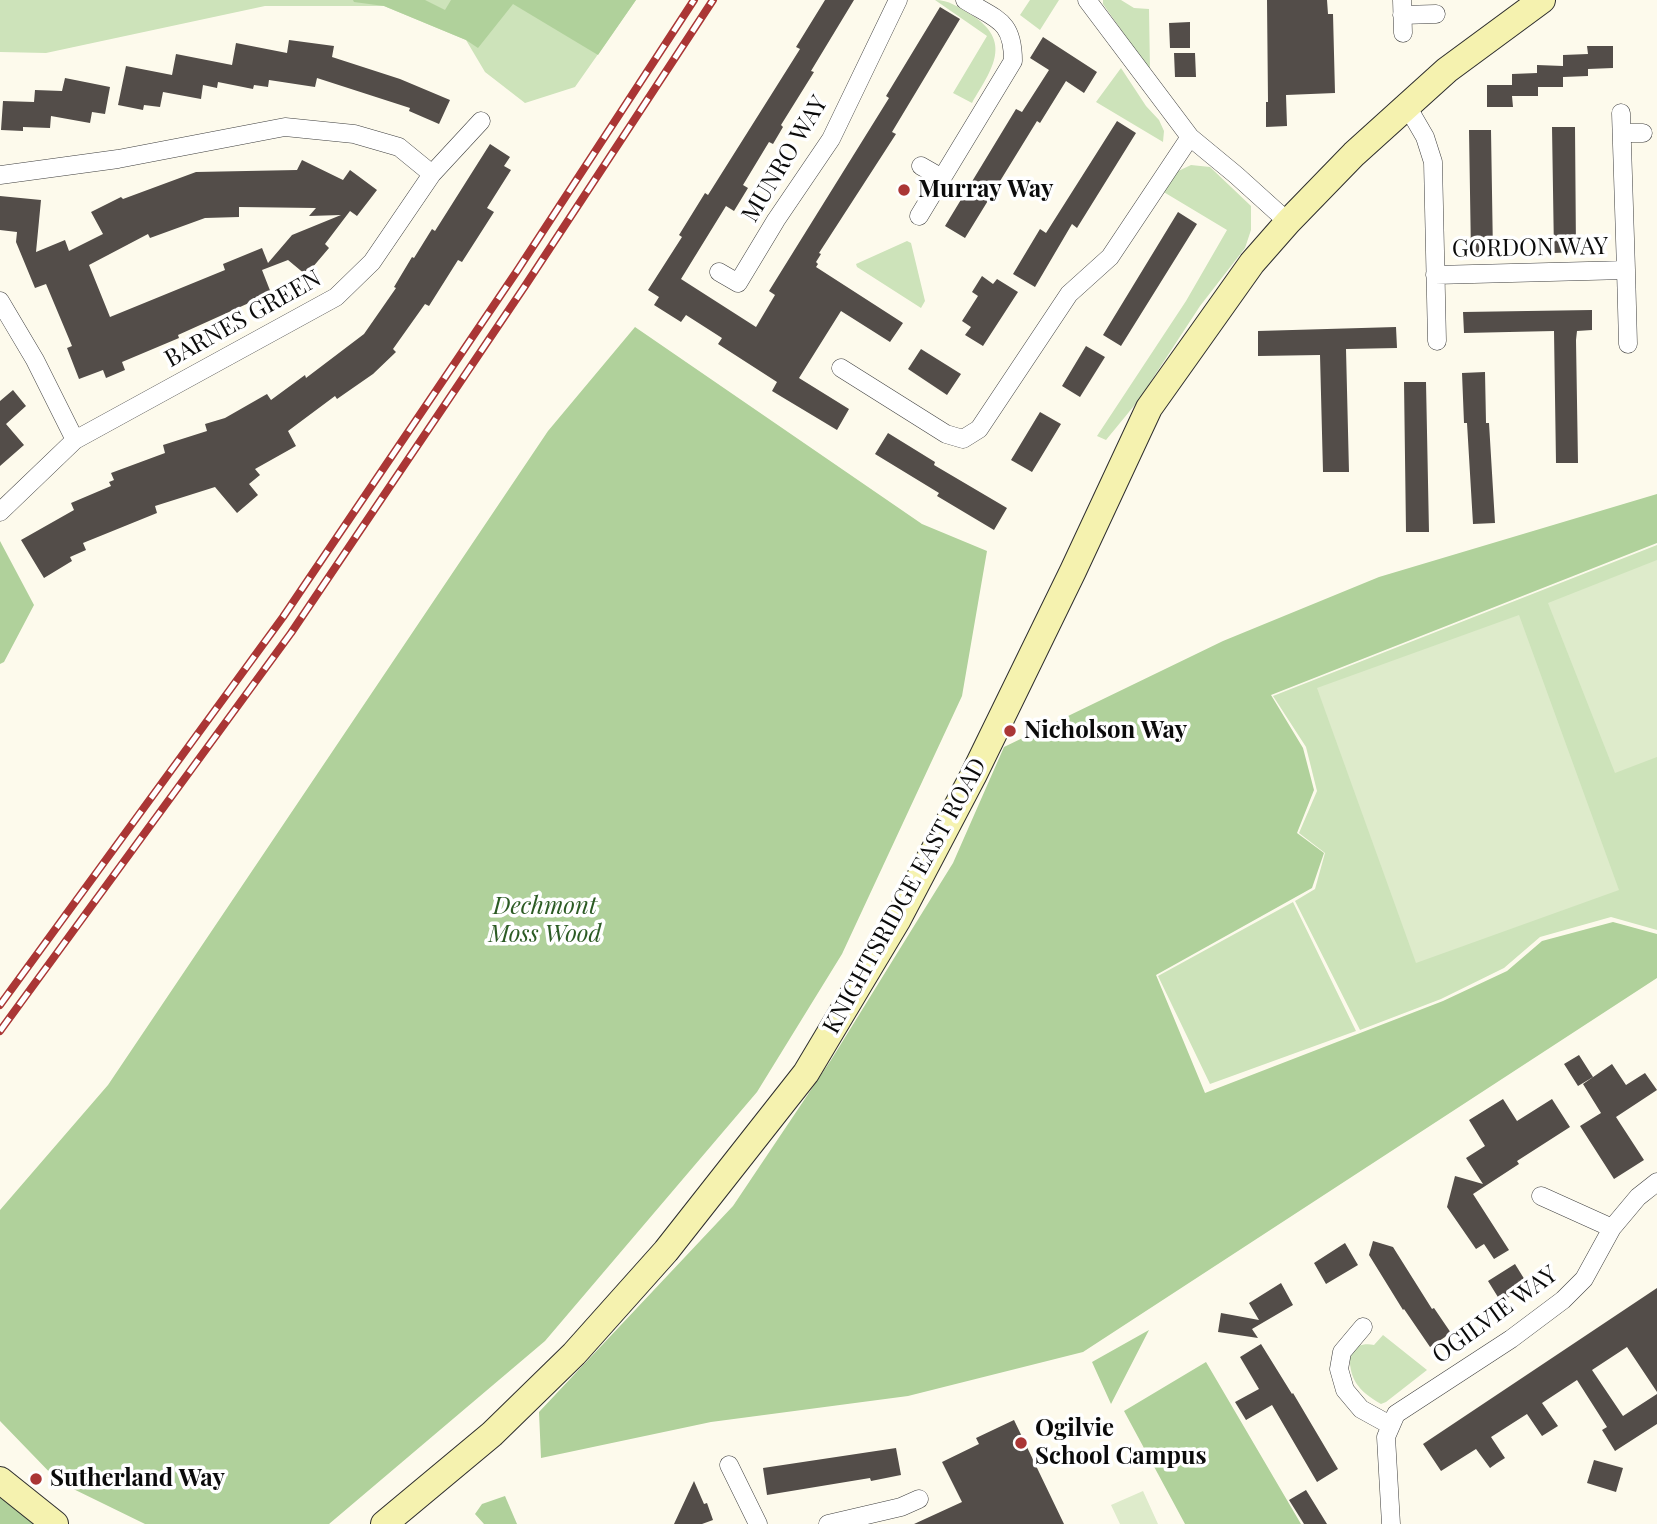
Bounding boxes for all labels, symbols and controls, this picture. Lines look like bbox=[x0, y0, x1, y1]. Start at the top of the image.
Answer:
street label: MUNRO WAY bbox=[736, 91, 834, 227]
place label: Murray Way bbox=[918, 176, 1053, 204]
marker: Murray Way bbox=[896, 182, 912, 198]
street label: GORDON WAY bbox=[1452, 232, 1608, 264]
street label: BARNES GREEN bbox=[160, 264, 326, 374]
place label: Nicholson Way bbox=[1024, 717, 1187, 745]
marker: Nicholson Way bbox=[1002, 723, 1018, 739]
street label: KNIGHTSRIDGE EAST ROAD bbox=[817, 753, 993, 1039]
park label: Dechmont Moss Wood bbox=[488, 893, 602, 949]
street label: OGILVIE WAY bbox=[1427, 1260, 1563, 1370]
place label: Ogilvie School Campus bbox=[1035, 1415, 1207, 1471]
marker: Ogilvie School Campus bbox=[1013, 1435, 1029, 1451]
place label: Sutherland Way bbox=[50, 1465, 225, 1493]
marker: Sutherland Way bbox=[28, 1471, 44, 1487]

